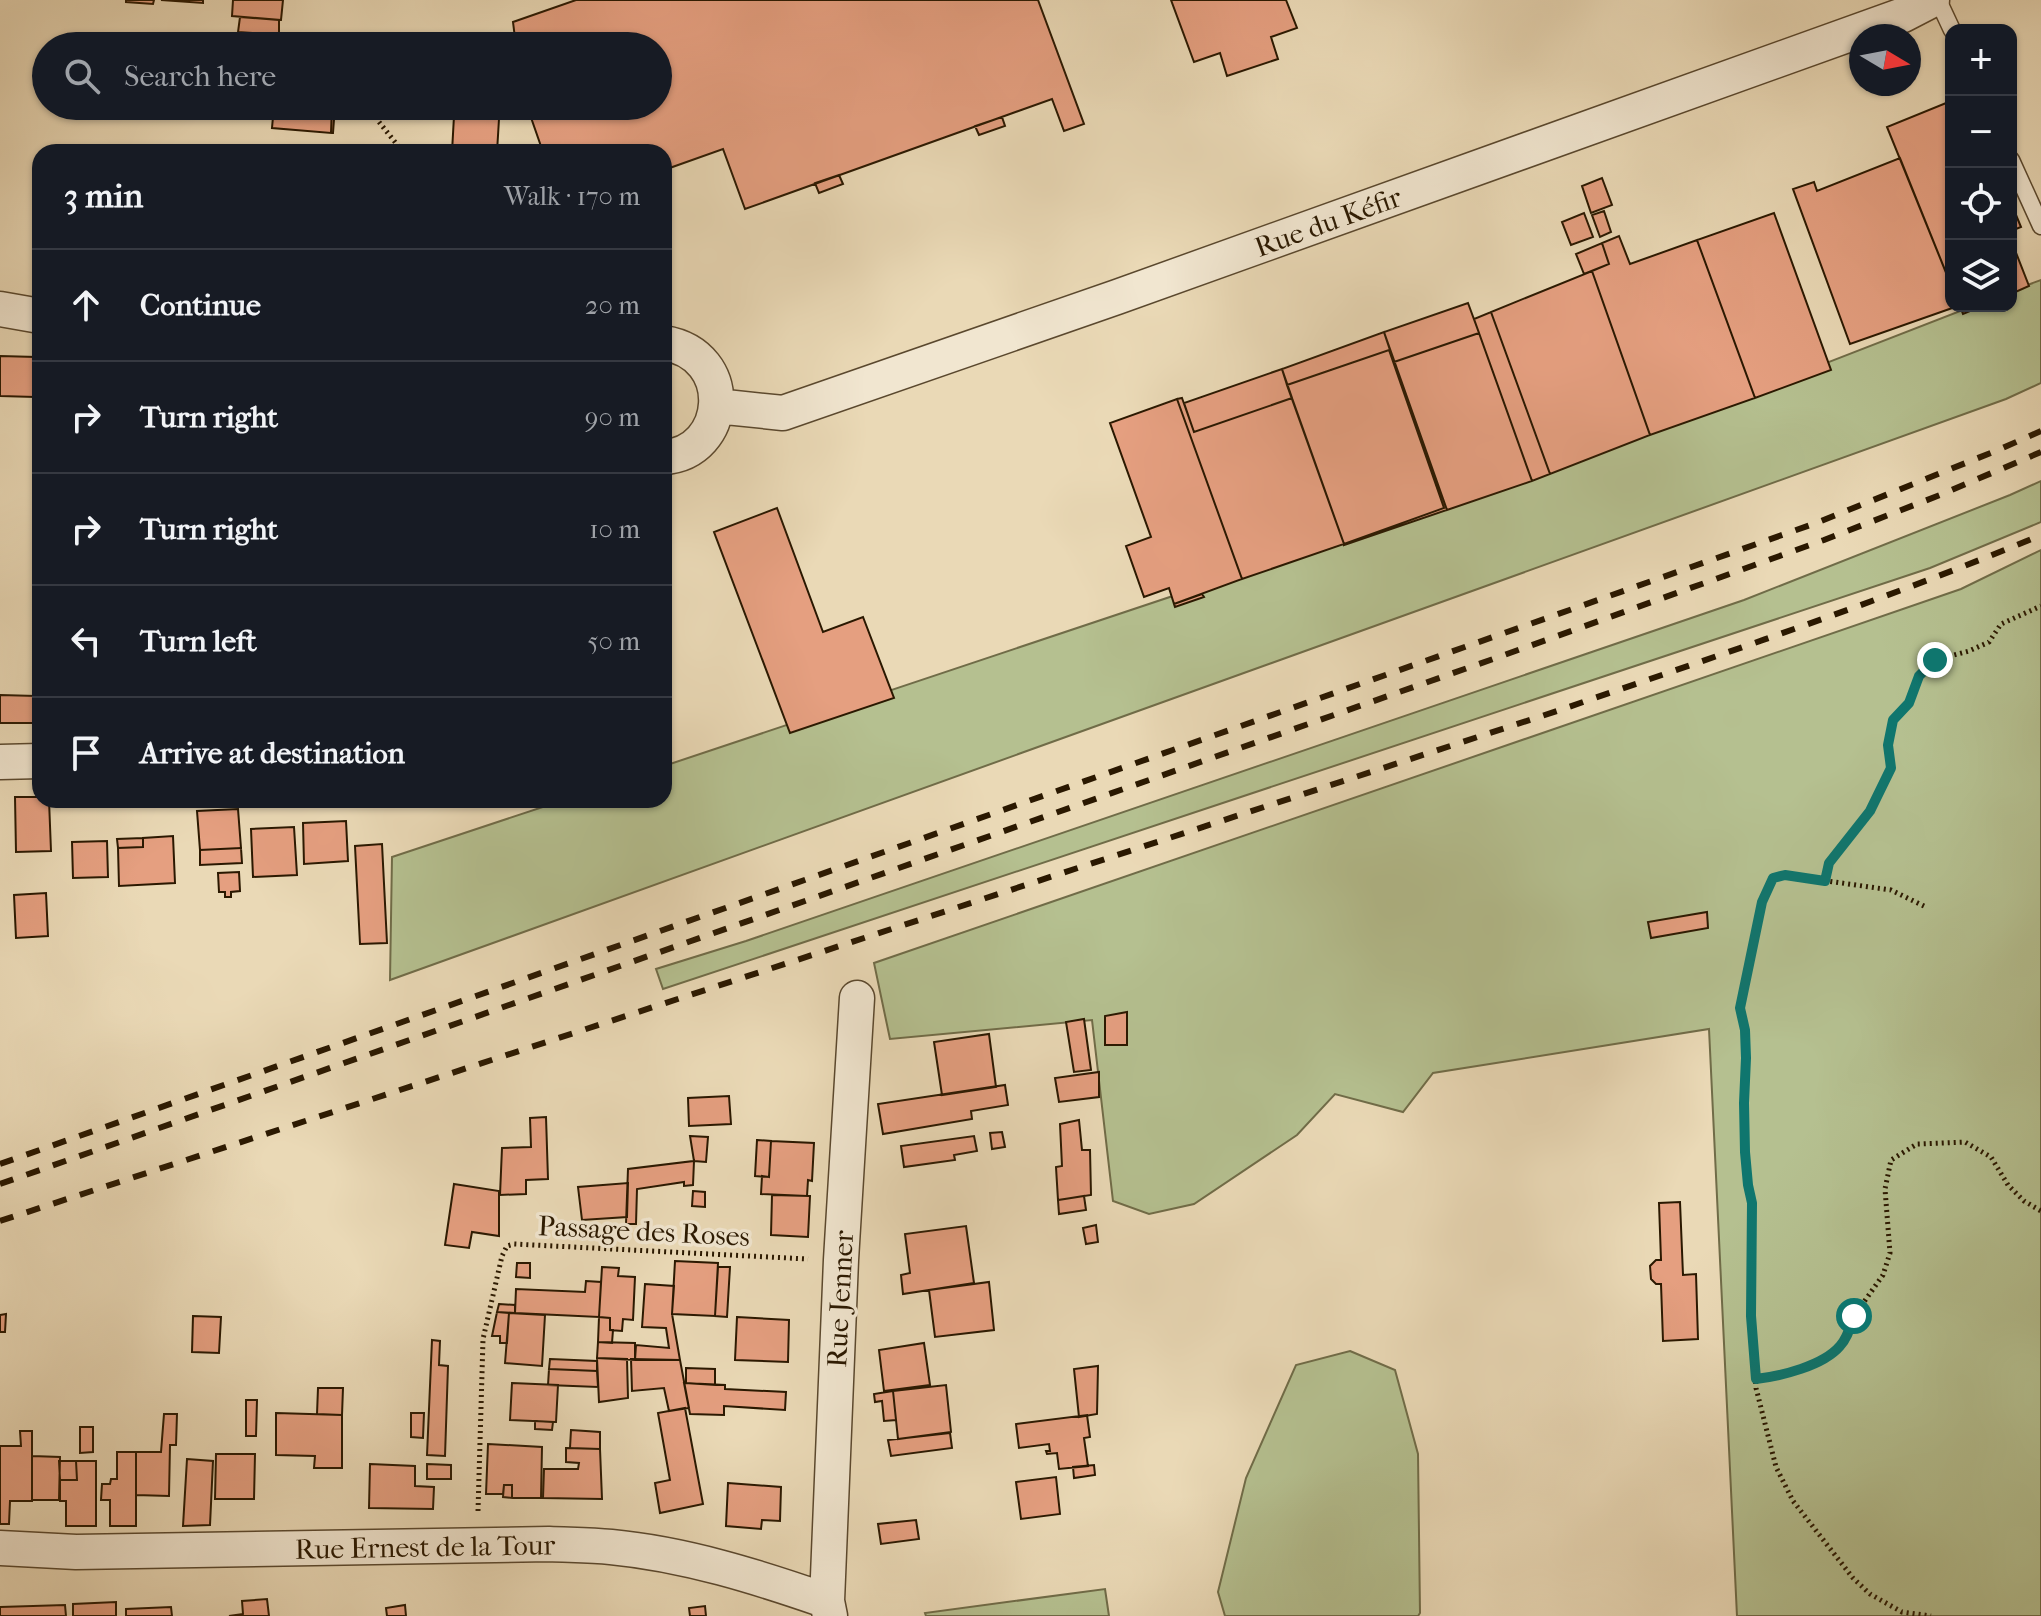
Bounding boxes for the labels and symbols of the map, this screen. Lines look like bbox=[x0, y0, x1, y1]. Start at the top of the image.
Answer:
north arrow bbox=[1849, 24, 1921, 96]
street label: Rue du Kéfir bbox=[1250, 180, 1406, 264]
route end bbox=[1917, 642, 1953, 678]
street label: Passage des Roses bbox=[537, 1209, 751, 1253]
street label: Rue Jenner bbox=[820, 1229, 860, 1368]
route start bbox=[1836, 1298, 1872, 1334]
street label: Rue Ernest de la Tour bbox=[294, 1528, 556, 1566]

